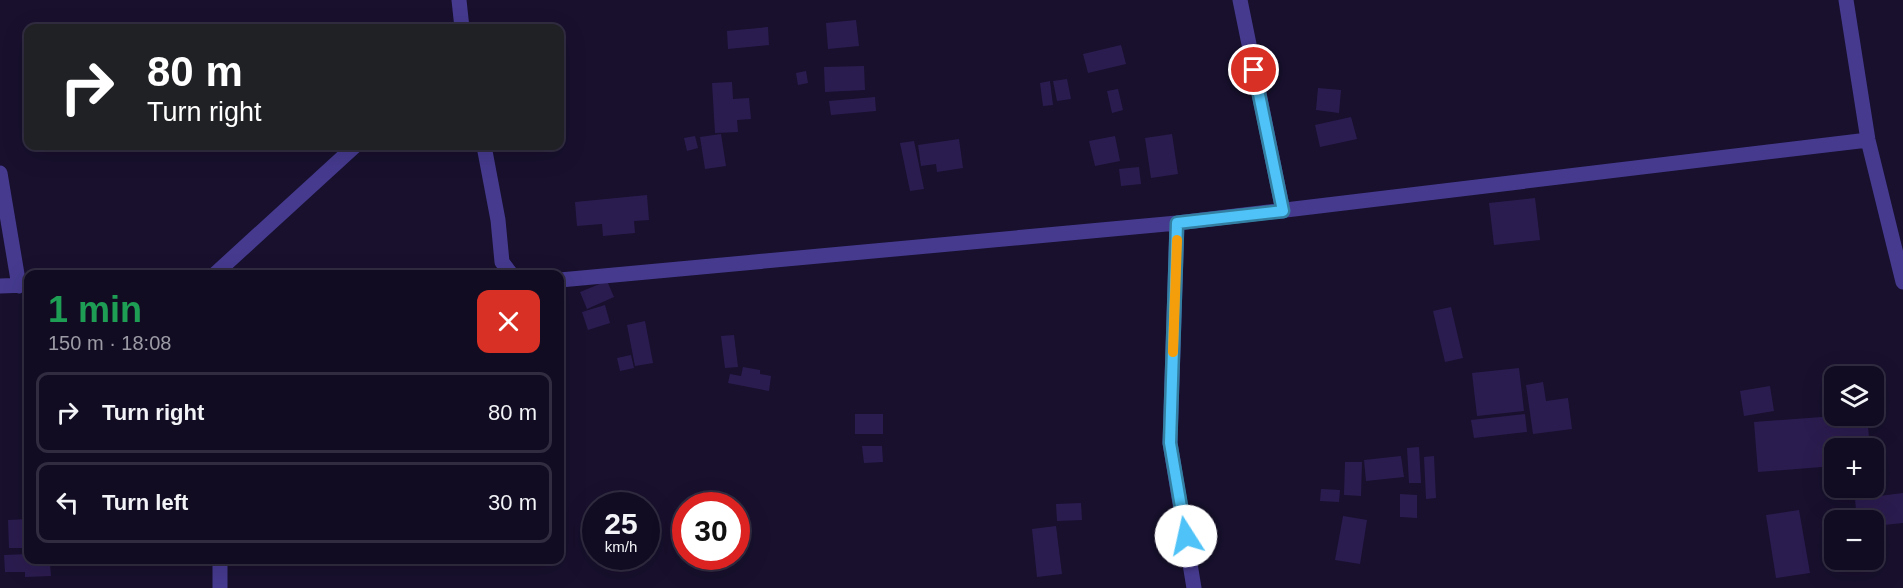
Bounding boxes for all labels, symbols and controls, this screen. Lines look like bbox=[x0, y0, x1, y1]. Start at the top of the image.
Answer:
pin bbox=[1228, 44, 1279, 95]
icon: right bbox=[48, 48, 126, 126]
text: 80 m bbox=[147, 48, 243, 95]
icon: arrive bbox=[1237, 53, 1270, 86]
text: Turn right bbox=[147, 97, 262, 127]
text: 1 min bbox=[48, 289, 142, 330]
button: close bbox=[477, 290, 540, 353]
text: 150 m · 18:08 bbox=[48, 332, 171, 354]
map controls bbox=[1824, 366, 1884, 570]
button: layers bbox=[1824, 366, 1884, 426]
icon: right bbox=[51, 396, 84, 429]
text: Turn right bbox=[102, 400, 204, 425]
text: 80 m bbox=[488, 400, 537, 425]
button: + bbox=[1824, 438, 1884, 498]
icon: left bbox=[51, 486, 84, 519]
text: Turn left bbox=[102, 490, 188, 515]
text: 30 m bbox=[488, 490, 537, 515]
speed limit sign: 30 bbox=[672, 492, 750, 570]
position arrow bbox=[1154, 504, 1218, 568]
text: 25 bbox=[604, 507, 638, 540]
button: − bbox=[1824, 510, 1884, 570]
text: km/h bbox=[605, 538, 637, 555]

